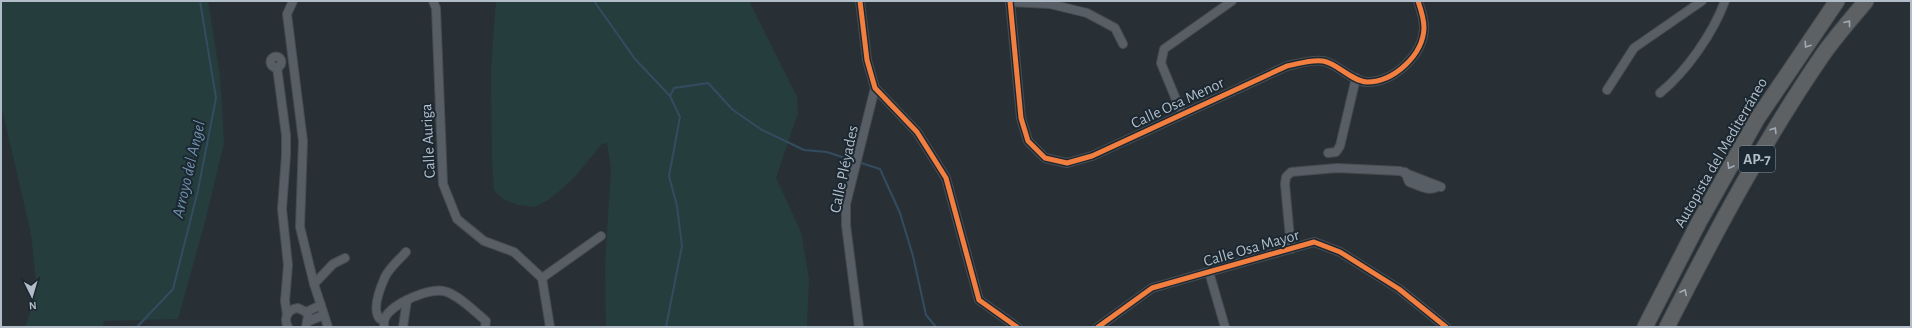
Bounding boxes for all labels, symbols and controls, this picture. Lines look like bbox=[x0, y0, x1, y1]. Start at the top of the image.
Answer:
one-way arrow bbox=[1844, 20, 1851, 27]
one-way arrow bbox=[1804, 41, 1812, 48]
street label: Calle Osa Menor bbox=[1128, 74, 1227, 131]
street label: Autopista del Mediterráneo bbox=[1671, 75, 1770, 230]
street label: Calle Auriga bbox=[418, 103, 438, 179]
water label: Arroyo del Angel bbox=[169, 119, 208, 220]
street label: Calle Pléyades bbox=[827, 124, 862, 215]
one-way arrow bbox=[1770, 127, 1777, 134]
road number: AP-7 bbox=[1739, 146, 1775, 172]
one-way arrow bbox=[1728, 162, 1735, 170]
street label: Calle Osa Mayor bbox=[1202, 226, 1302, 270]
north arrow bbox=[12, 276, 52, 316]
one-way arrow bbox=[1680, 289, 1687, 297]
text: N bbox=[29, 300, 37, 311]

